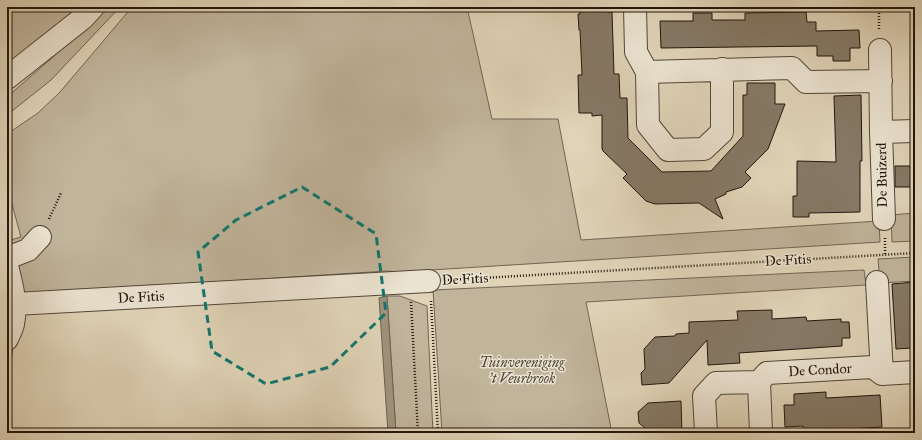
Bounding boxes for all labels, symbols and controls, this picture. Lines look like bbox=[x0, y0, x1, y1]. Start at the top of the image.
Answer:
street label: De Buizerd bbox=[873, 142, 891, 208]
street label: De Fitis bbox=[764, 250, 812, 270]
street label: De Fitis bbox=[441, 269, 489, 289]
street label: De Fitis bbox=[117, 287, 165, 307]
park label: Tuinvereniging 't Veurbrook bbox=[480, 354, 565, 387]
street label: De Condor bbox=[788, 360, 853, 380]

